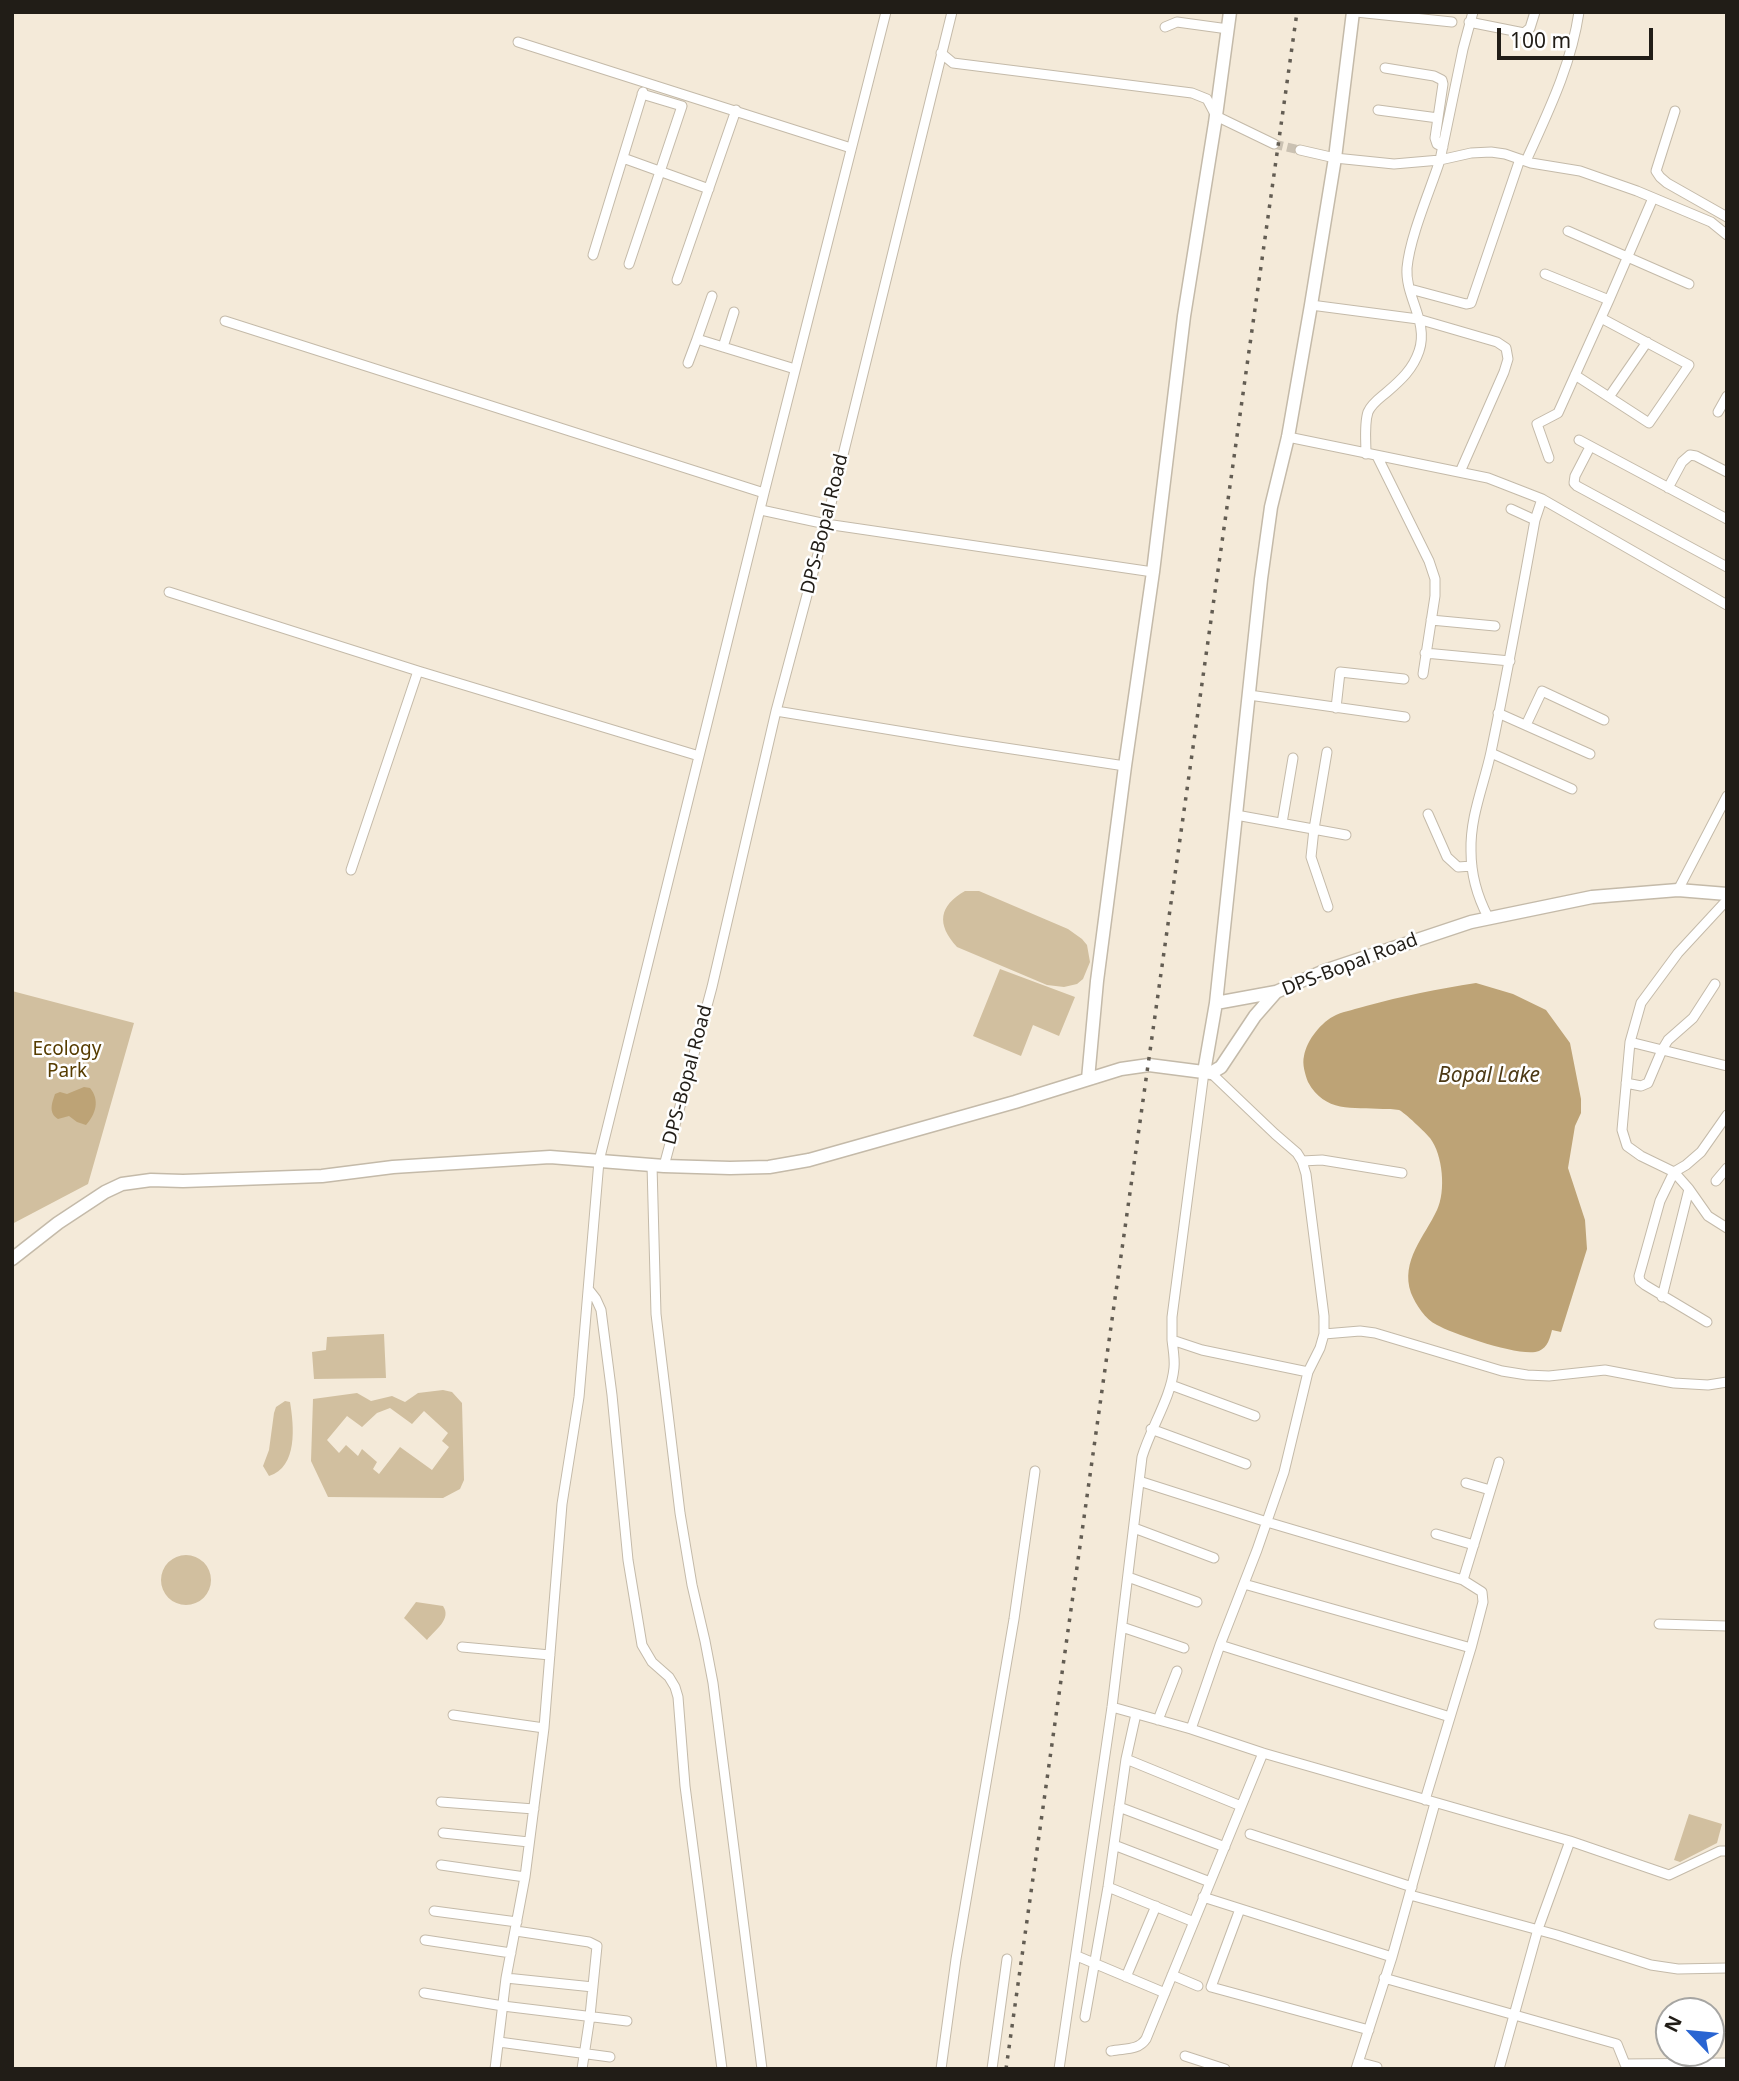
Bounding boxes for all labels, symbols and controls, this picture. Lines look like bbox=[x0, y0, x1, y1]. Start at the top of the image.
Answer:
scale bar bbox=[1501, 14, 1657, 58]
text: 100 m bbox=[1510, 26, 1571, 54]
street label: DPS-Bopal Road bbox=[797, 452, 853, 596]
street label: DPS-Bopal Road bbox=[1279, 929, 1421, 1001]
street label: DPS-Bopal Road bbox=[658, 1003, 718, 1147]
park label: Ecology Park bbox=[33, 1039, 101, 1083]
water label: Bopal Lake bbox=[1438, 1063, 1540, 1089]
north arrow bbox=[1655, 1997, 1725, 2067]
text: N bbox=[1658, 2011, 1688, 2036]

